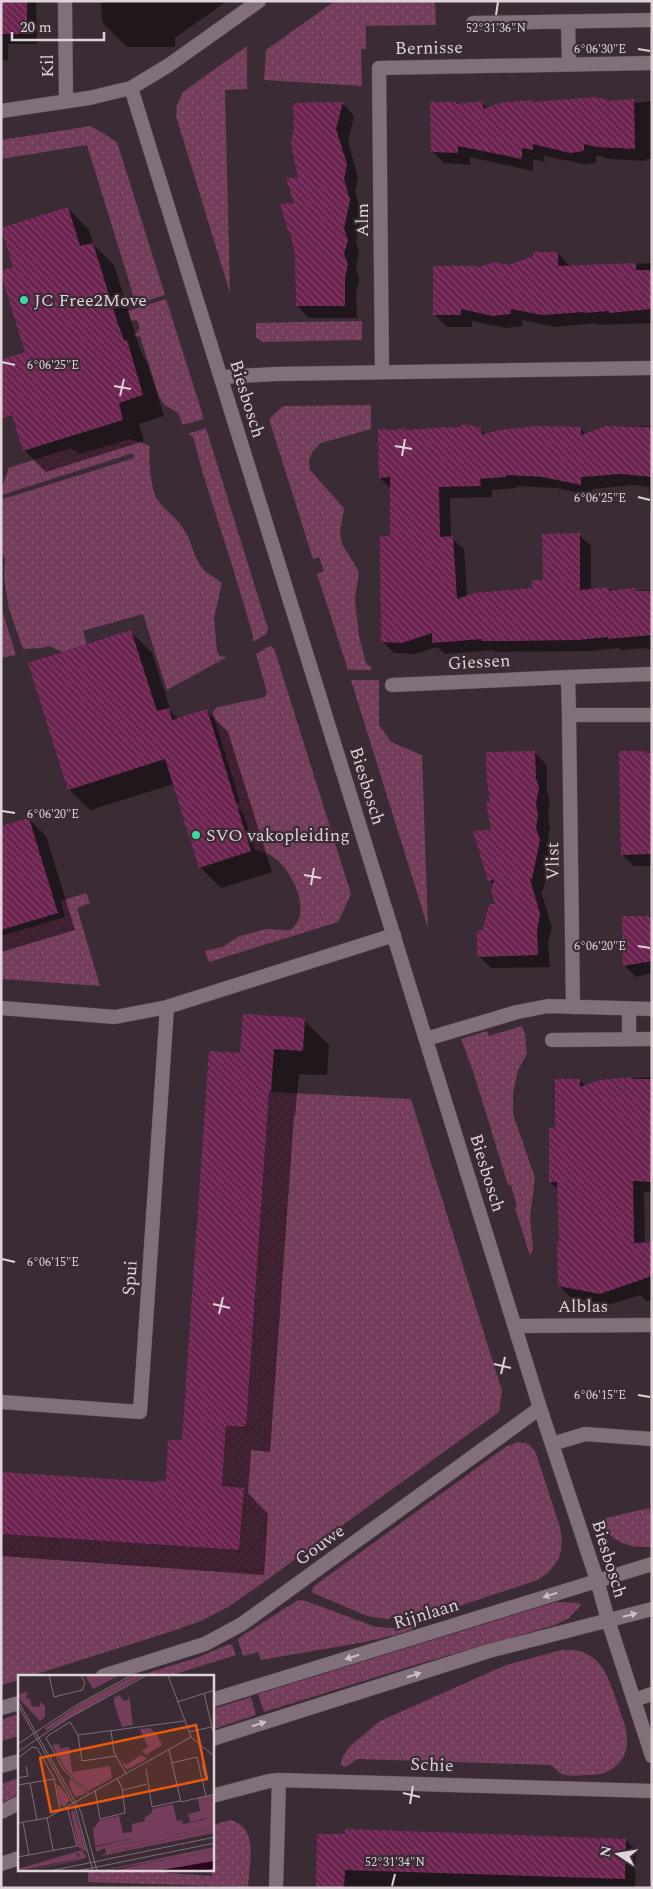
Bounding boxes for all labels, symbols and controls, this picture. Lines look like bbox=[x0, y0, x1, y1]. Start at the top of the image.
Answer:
scale bar bbox=[12, 10, 105, 42]
text: 20 m bbox=[20, 16, 52, 39]
text: 52°31'36"N bbox=[466, 19, 526, 38]
street label: Bernisse bbox=[395, 34, 463, 62]
text: 6°06'30"E bbox=[574, 40, 626, 59]
street label: Kil bbox=[34, 54, 61, 78]
street label: Alm bbox=[349, 203, 376, 237]
place label: JC Free2Move bbox=[34, 287, 147, 314]
marker: JC Free2Move bbox=[18, 294, 30, 306]
text: 6°06'25"E bbox=[27, 356, 79, 375]
street label: Biesbosch bbox=[222, 357, 272, 441]
text: 6°06'25"E bbox=[574, 489, 626, 508]
street label: Giessen bbox=[447, 647, 511, 677]
street label: Biesbosch bbox=[342, 744, 392, 828]
text: 6°06'20"E bbox=[27, 805, 79, 824]
place label: SVO vakopleiding bbox=[206, 822, 350, 849]
marker: SVO vakopleiding bbox=[190, 829, 202, 841]
street label: Vlist bbox=[539, 842, 567, 880]
text: 6°06'20"E bbox=[574, 937, 626, 956]
street label: Biesbosch bbox=[462, 1131, 512, 1215]
text: 6°06'15"E bbox=[27, 1253, 79, 1272]
street label: Spui bbox=[115, 1259, 145, 1297]
street label: Alblas bbox=[558, 1293, 608, 1320]
text: 6°06'15"E bbox=[574, 1386, 626, 1405]
street label: Biesbosch bbox=[584, 1517, 634, 1601]
street label: Gouwe bbox=[289, 1518, 351, 1572]
street label: Rijnlaan bbox=[390, 1591, 462, 1637]
one-way arrow bbox=[543, 1591, 558, 1599]
one-way arrow bbox=[622, 1611, 637, 1619]
one-way arrow bbox=[344, 1653, 359, 1661]
one-way arrow bbox=[407, 1671, 422, 1679]
inset map bbox=[18, 1675, 214, 1872]
one-way arrow bbox=[252, 1720, 267, 1728]
street label: Schie bbox=[410, 1751, 454, 1779]
north arrow bbox=[593, 1829, 643, 1879]
text: N bbox=[594, 1844, 617, 1859]
text: 52°31'34"N bbox=[365, 1853, 425, 1872]

